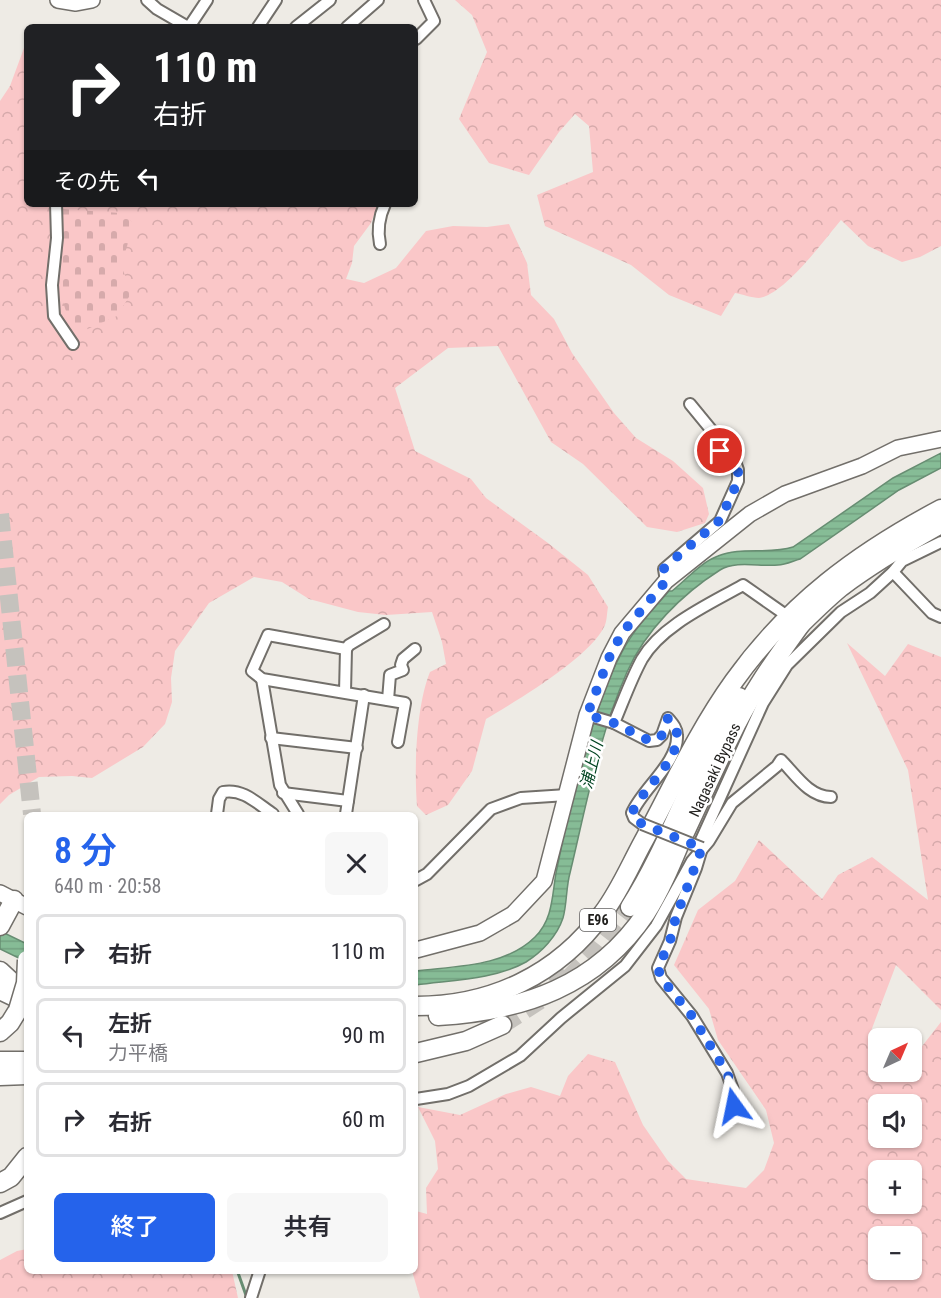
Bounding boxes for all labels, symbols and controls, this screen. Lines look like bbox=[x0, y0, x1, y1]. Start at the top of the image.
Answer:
text: 110 m bbox=[153, 43, 258, 92]
icon: right bbox=[54, 48, 132, 126]
text: 右折 bbox=[153, 99, 207, 131]
icon: left bbox=[132, 162, 165, 195]
text: その先 bbox=[54, 169, 120, 194]
pin bbox=[694, 425, 745, 476]
icon: arrive bbox=[703, 434, 736, 467]
street label: Nagasaki Bypass bbox=[685, 720, 745, 820]
water label: 浦上川 bbox=[576, 738, 607, 791]
text: 8 分 bbox=[54, 830, 116, 872]
button: close bbox=[325, 832, 388, 895]
text: 640 m · 20:58 bbox=[54, 874, 161, 898]
road number: E96 bbox=[580, 909, 616, 931]
icon: right bbox=[57, 935, 90, 968]
text: 110 m bbox=[331, 939, 385, 964]
text: 右折 bbox=[108, 942, 152, 967]
text: 左折 bbox=[108, 1011, 152, 1036]
icon: left bbox=[57, 1019, 90, 1052]
text: 90 m bbox=[342, 1023, 385, 1048]
north arrow bbox=[868, 1028, 922, 1082]
map controls bbox=[868, 1028, 922, 1280]
text: 力平橋 bbox=[108, 1041, 168, 1065]
position arrow bbox=[702, 1074, 766, 1138]
button: sound bbox=[868, 1094, 922, 1148]
icon: right bbox=[57, 1103, 90, 1136]
text: 60 m bbox=[342, 1107, 385, 1132]
text: 右折 bbox=[108, 1110, 152, 1135]
button: + bbox=[868, 1160, 922, 1214]
button: 終了 bbox=[54, 1193, 215, 1262]
button: 共有 bbox=[227, 1193, 388, 1262]
button: − bbox=[868, 1226, 922, 1280]

